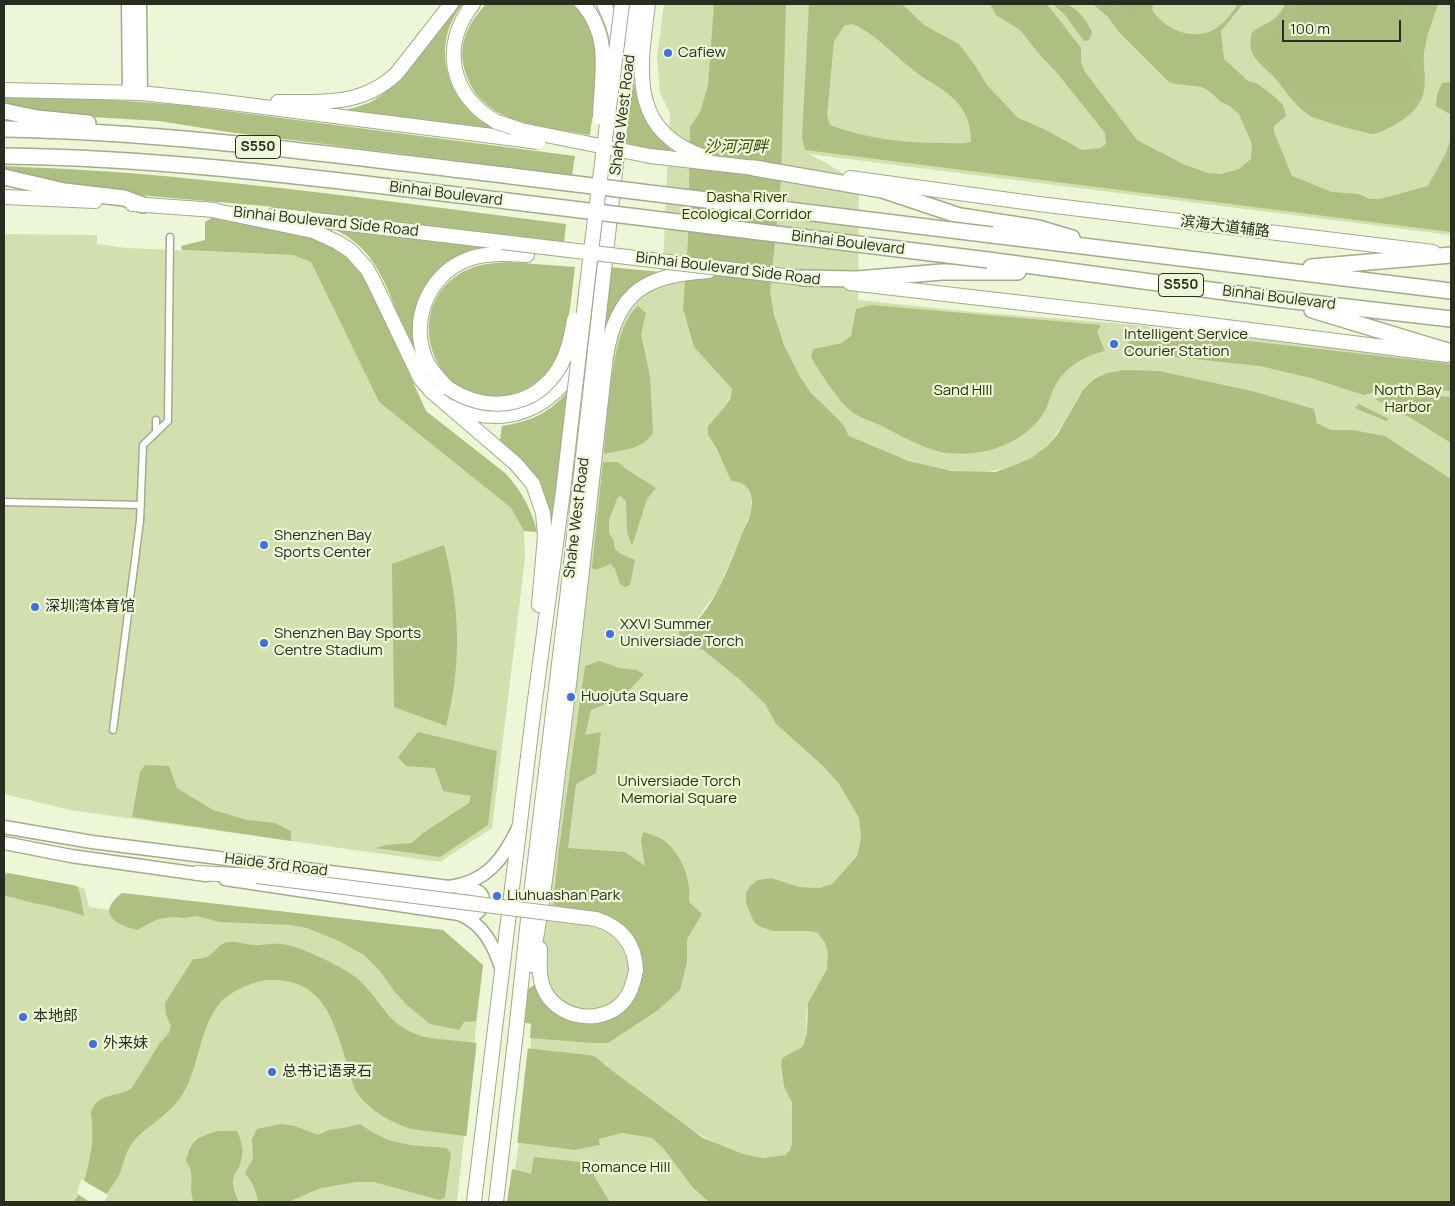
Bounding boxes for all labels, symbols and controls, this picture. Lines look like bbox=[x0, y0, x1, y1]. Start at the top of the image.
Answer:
scale bar bbox=[1285, 10, 1404, 42]
text: 100 m bbox=[1290, 18, 1330, 39]
place label: Cafiew bbox=[678, 44, 726, 62]
marker: Cafiew bbox=[662, 47, 674, 59]
street label: Shahe West Road bbox=[607, 54, 639, 176]
road number: S550 bbox=[236, 136, 280, 158]
water label: 沙河河畔 bbox=[704, 138, 768, 158]
street label: Binhai Boulevard bbox=[388, 178, 504, 210]
park label: Dasha River Ecological Corridor bbox=[682, 189, 812, 224]
street label: Binhai Boulevard Side Road bbox=[233, 203, 419, 241]
street label: 滨海大道辅路 bbox=[1179, 213, 1271, 241]
street label: Binhai Boulevard bbox=[790, 227, 906, 259]
street label: Binhai Boulevard Side Road bbox=[635, 249, 821, 289]
road number: S550 bbox=[1158, 274, 1204, 296]
street label: Binhai Boulevard bbox=[1221, 282, 1337, 314]
place label: Intelligent Service Courier Station bbox=[1124, 326, 1248, 361]
marker: Intelligent Service Courier Station bbox=[1108, 338, 1120, 350]
park label: Sand HIll bbox=[933, 382, 993, 400]
park label: North Bay Harbor bbox=[1374, 382, 1442, 417]
street label: Shahe West Road bbox=[561, 457, 593, 579]
place label: Shenzhen Bay Sports Center bbox=[274, 527, 372, 562]
marker: Shenzhen Bay Sports Center bbox=[258, 539, 270, 551]
place label: 深圳湾体育馆 bbox=[45, 598, 135, 616]
marker: 深圳湾体育馆 bbox=[29, 601, 41, 613]
place label: XXVI Summer Universiade Torch bbox=[620, 616, 744, 651]
place label: Shenzhen Bay Sports Centre Stadium bbox=[274, 625, 421, 660]
marker: XXVI Summer Universiade Torch bbox=[604, 628, 616, 640]
marker: Shenzhen Bay Sports Centre Stadium bbox=[258, 637, 270, 649]
place label: Huojuta Square bbox=[581, 688, 688, 706]
marker: Huojuta Square bbox=[565, 691, 577, 703]
park label: Universiade Torch Memorial Square bbox=[617, 773, 741, 808]
street label: Haide 3rd Road bbox=[223, 850, 329, 880]
place label: Liuhuashan Park bbox=[507, 887, 620, 905]
marker: Liuhuashan Park bbox=[491, 890, 503, 902]
place label: 本地郎 bbox=[33, 1008, 78, 1026]
marker: 本地郎 bbox=[17, 1011, 29, 1023]
place label: 外来妹 bbox=[103, 1035, 148, 1053]
marker: 外来妹 bbox=[87, 1038, 99, 1050]
place label: 总书记语录石 bbox=[282, 1063, 372, 1081]
marker: 总书记语录石 bbox=[266, 1066, 278, 1078]
park label: Romance Hill bbox=[582, 1159, 670, 1177]

